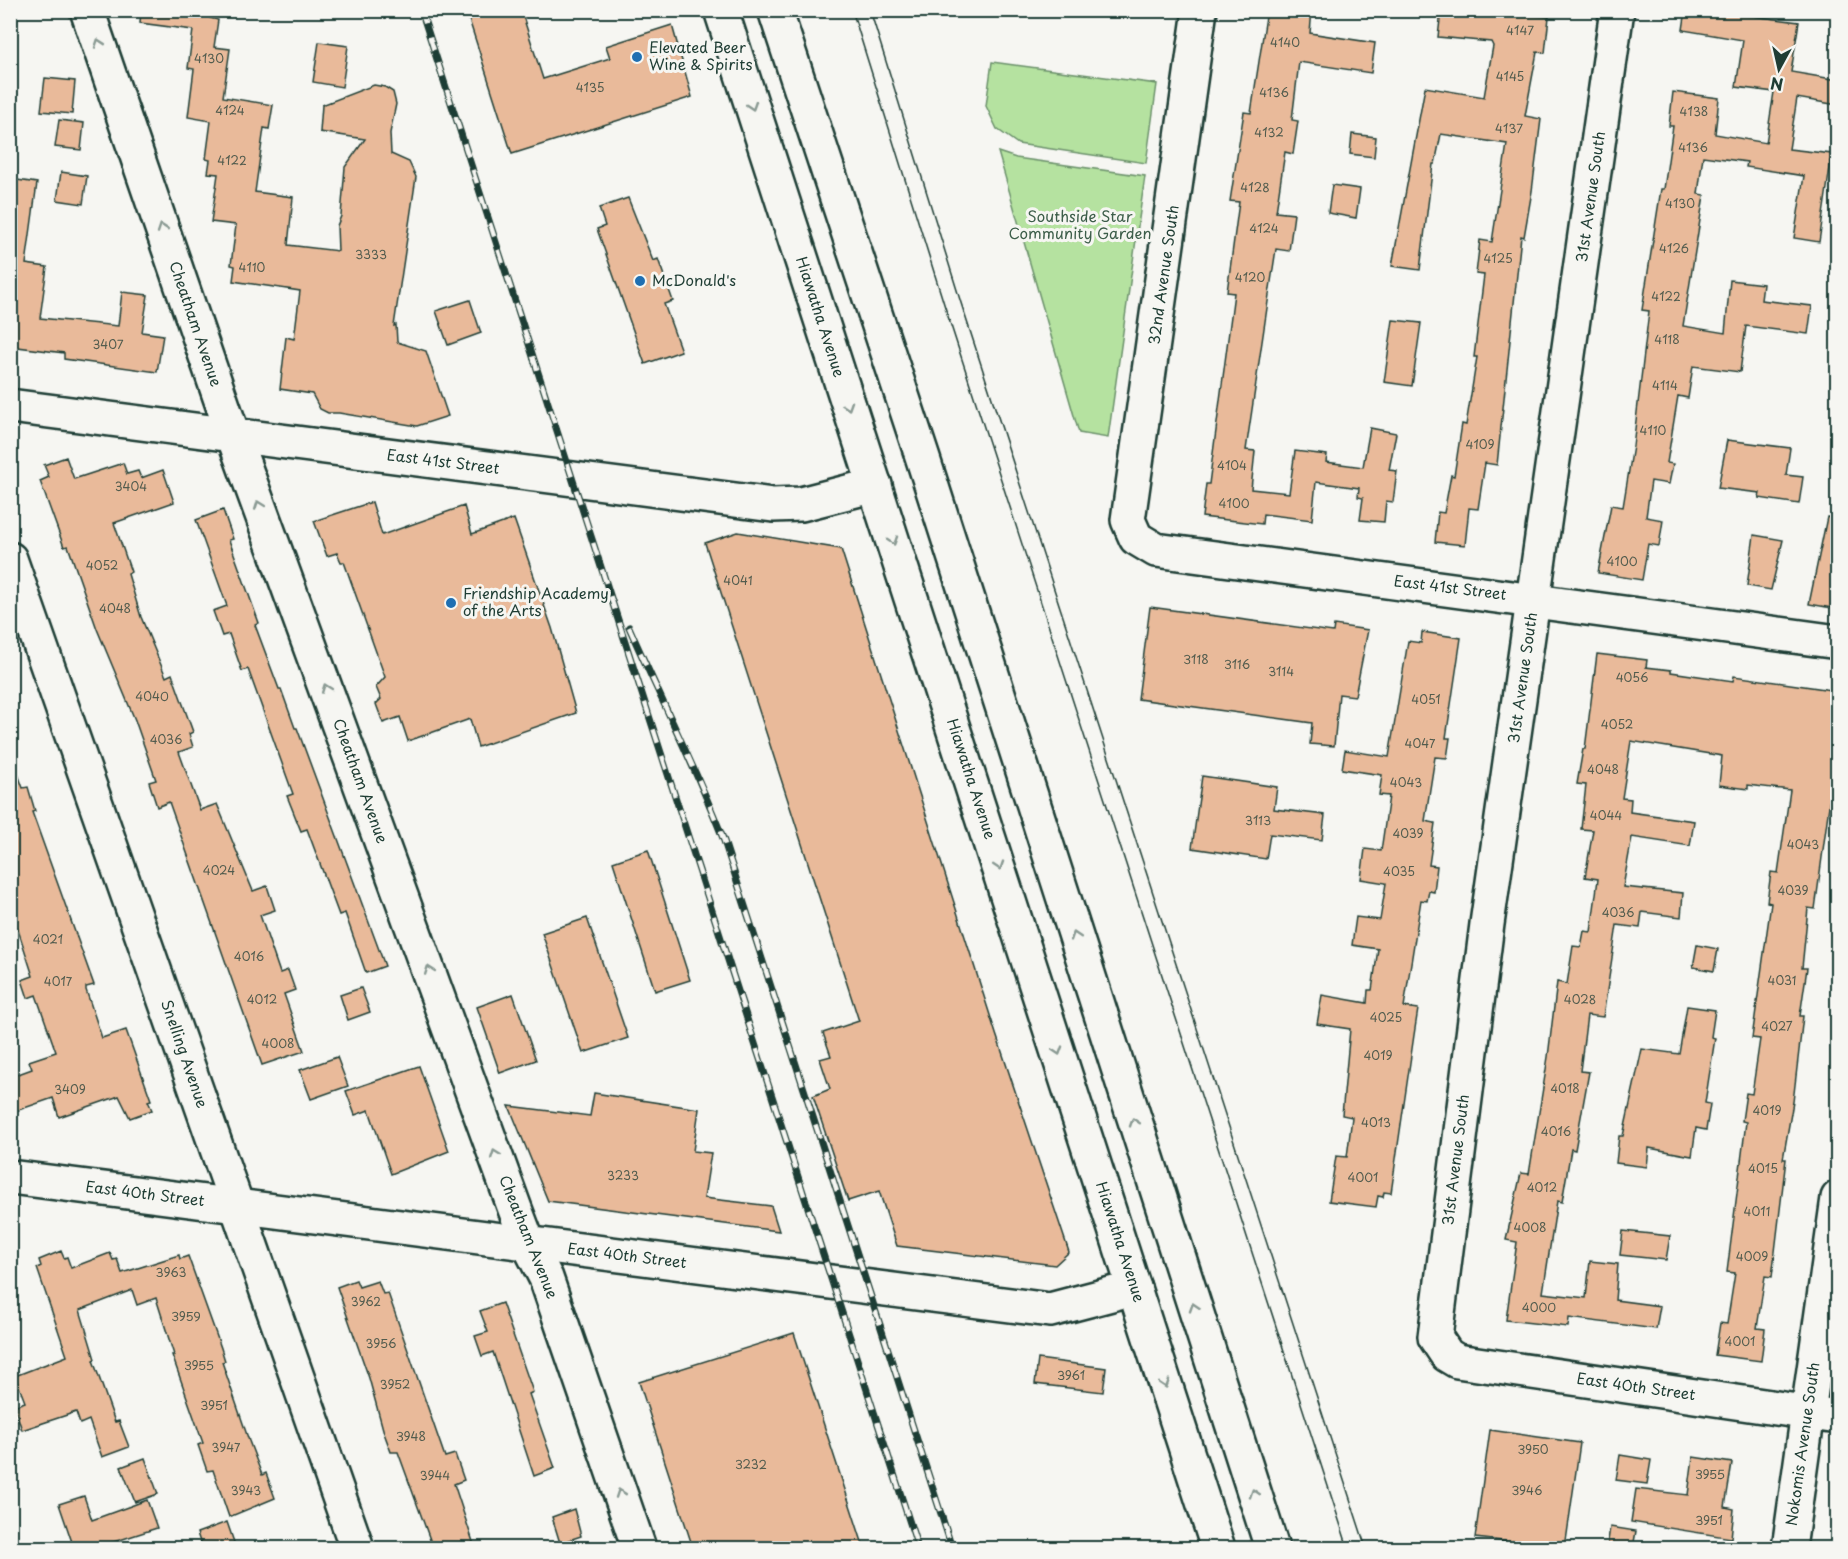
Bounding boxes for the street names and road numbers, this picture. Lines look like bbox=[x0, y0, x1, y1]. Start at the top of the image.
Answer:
street label: 31st Avenue South bbox=[1569, 130, 1610, 264]
street label: 32nd Avenue South bbox=[1141, 203, 1184, 346]
street label: Hiawatha Avenue bbox=[791, 253, 852, 380]
street label: Cheatham Avenue bbox=[164, 258, 229, 389]
street label: East 41st Street bbox=[386, 442, 501, 479]
street label: East 41st Street bbox=[1393, 568, 1508, 605]
street label: 31st Avenue South bbox=[1501, 611, 1542, 745]
street label: Cheatham Avenue bbox=[328, 715, 395, 846]
street label: Hiawatha Avenue bbox=[942, 715, 1003, 842]
street label: Snelling Avenue bbox=[156, 996, 215, 1111]
street label: 31st Avenue South bbox=[1435, 1093, 1474, 1227]
street label: Cheatham Avenue bbox=[494, 1171, 565, 1302]
street label: East 40th Street bbox=[84, 1174, 206, 1211]
street label: Hiawatha Avenue bbox=[1091, 1178, 1152, 1305]
street label: East 40th Street bbox=[566, 1236, 688, 1273]
street label: Nokomis Avenue South bbox=[1779, 1360, 1824, 1527]
street label: East 40th Street bbox=[1575, 1366, 1697, 1405]

